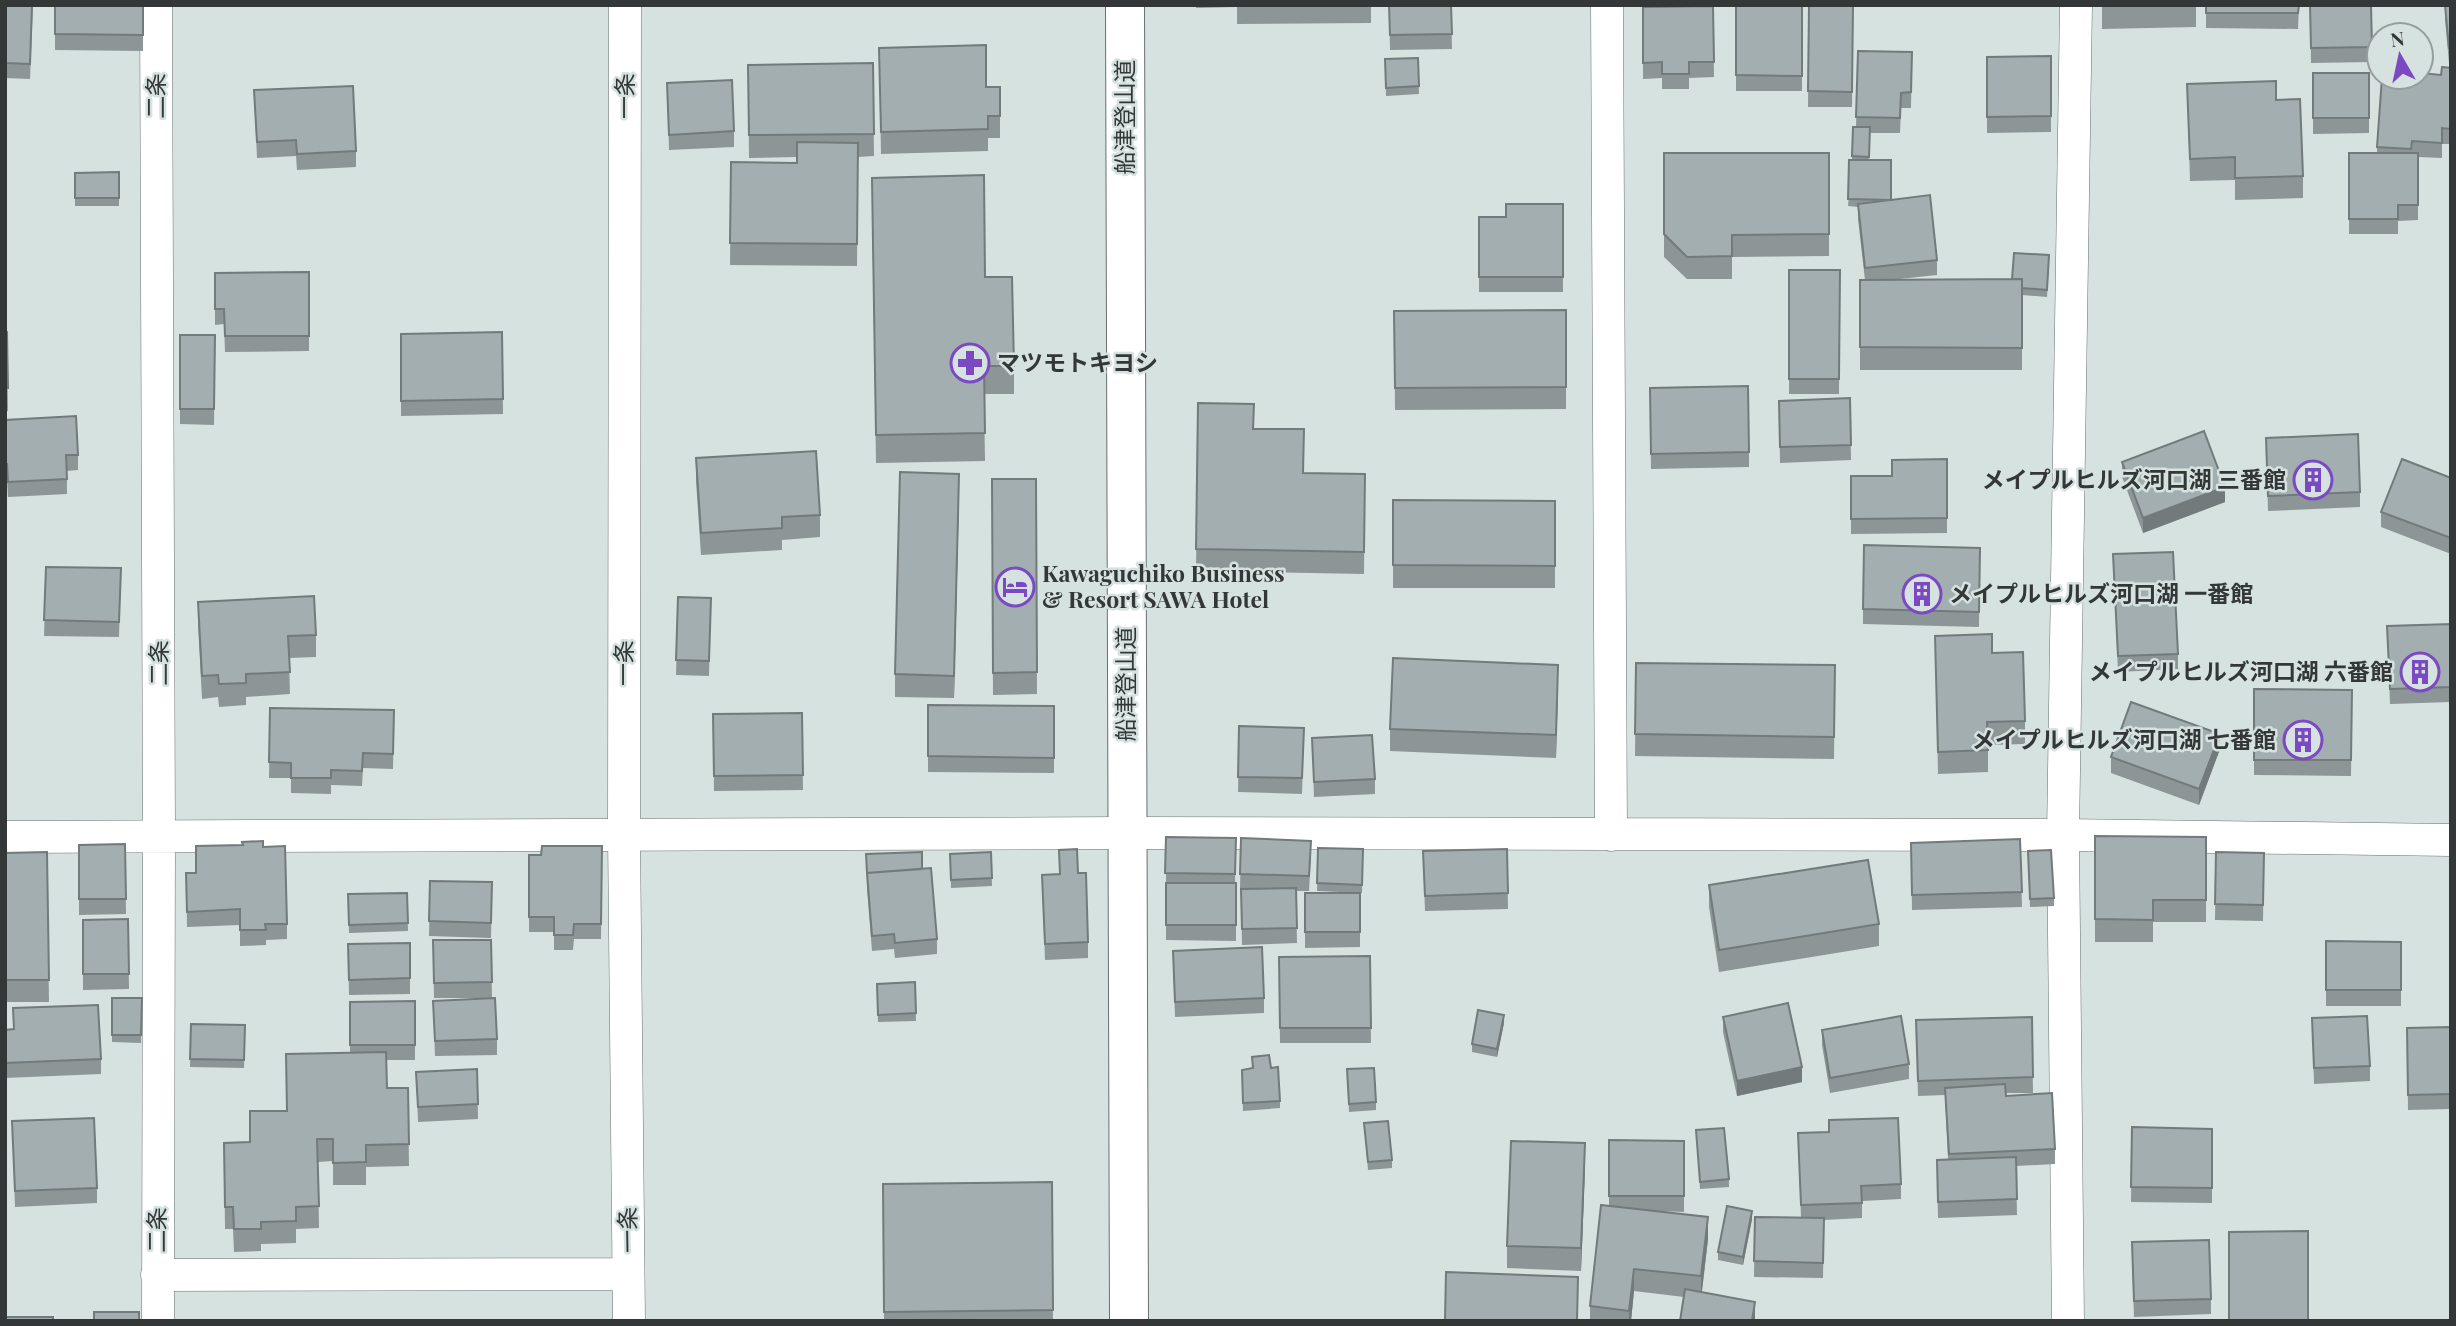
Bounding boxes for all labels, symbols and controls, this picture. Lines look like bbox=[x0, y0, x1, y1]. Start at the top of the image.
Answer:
north arrow bbox=[2365, 21, 2435, 91]
text: N bbox=[2388, 24, 2406, 52]
street label: 船津登山道 bbox=[1108, 60, 1139, 175]
street label: 二条 bbox=[139, 73, 170, 119]
street label: 一条 bbox=[608, 73, 639, 119]
pharmacy icon: マツモトキヨシ bbox=[949, 342, 991, 384]
place label: マツモトキヨシ bbox=[997, 346, 1158, 377]
building icon: メイプルヒルズ河口湖 三番館 bbox=[2292, 459, 2334, 501]
place label: メイプルヒルズ河口湖 三番館 bbox=[1982, 463, 2286, 494]
place label: Kawaguchiko Business & Resort SAWA Hotel bbox=[1042, 557, 1285, 614]
hotel icon: Kawaguchiko Business & Resort SAWA Hotel bbox=[994, 566, 1036, 608]
building icon: メイプルヒルズ河口湖 一番館 bbox=[1901, 573, 1943, 615]
place label: メイプルヒルズ河口湖 一番館 bbox=[1949, 577, 2253, 608]
street label: 船津登山道 bbox=[1109, 627, 1140, 742]
street label: 二条 bbox=[142, 640, 173, 686]
street label: 一条 bbox=[607, 640, 638, 686]
building icon: メイプルヒルズ河口湖 六番館 bbox=[2399, 651, 2441, 693]
place label: メイプルヒルズ河口湖 六番館 bbox=[2089, 655, 2393, 686]
building icon: メイプルヒルズ河口湖 七番館 bbox=[2282, 719, 2324, 761]
place label: メイプルヒルズ河口湖 七番館 bbox=[1972, 723, 2276, 754]
street label: 二条 bbox=[140, 1207, 171, 1253]
street label: 一条 bbox=[611, 1207, 642, 1253]

